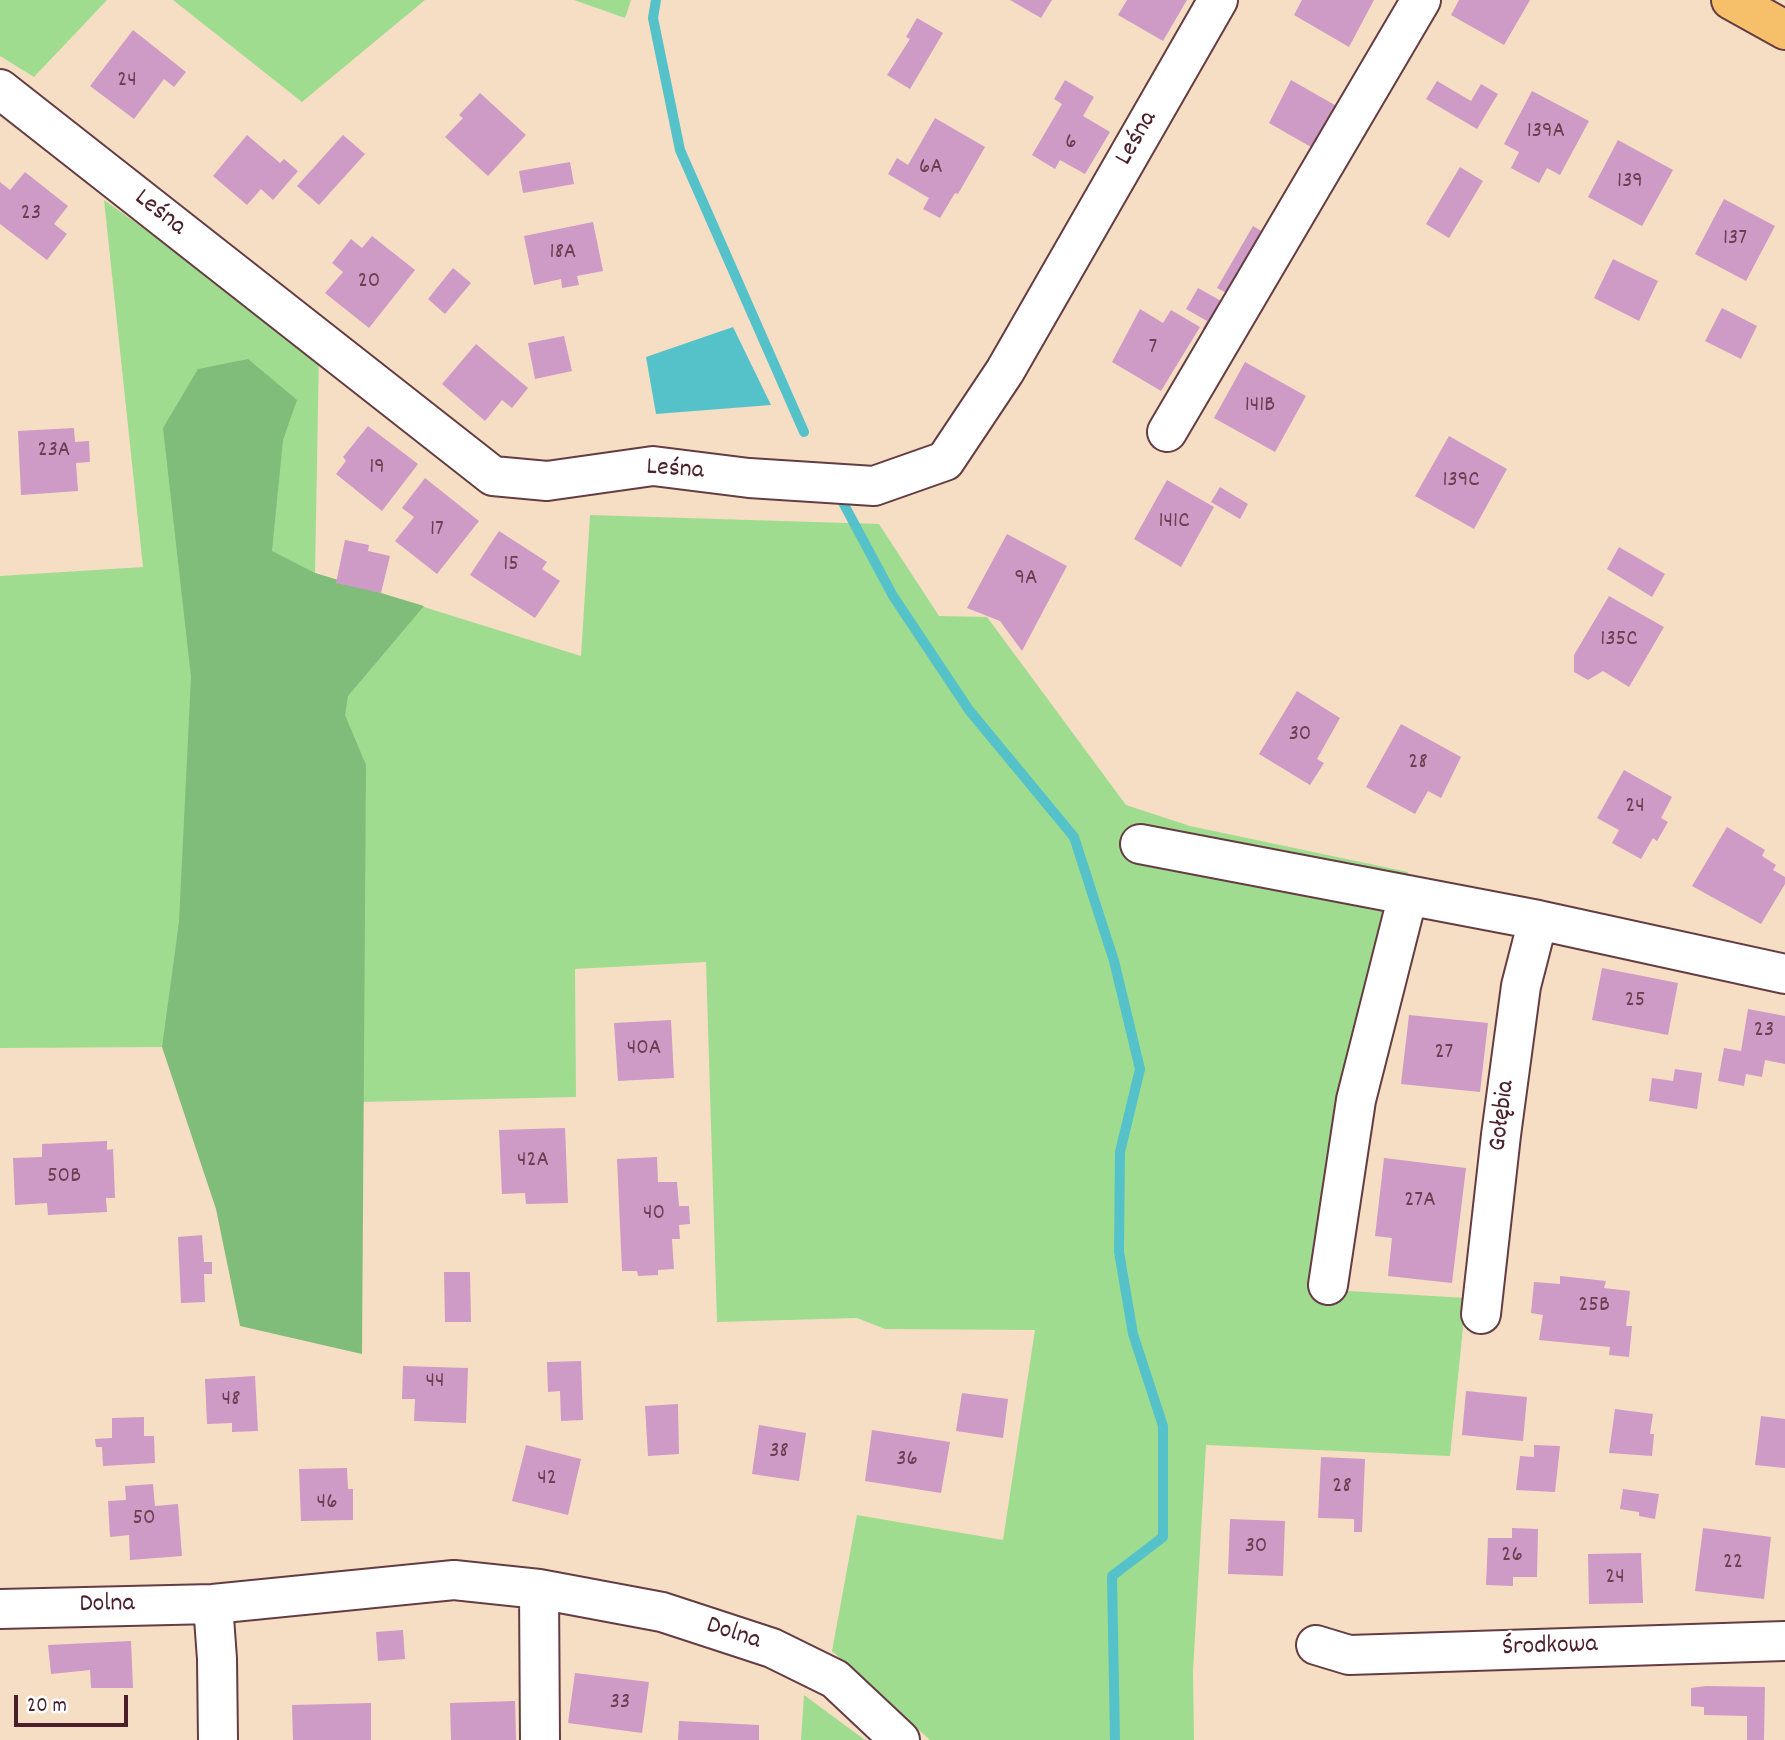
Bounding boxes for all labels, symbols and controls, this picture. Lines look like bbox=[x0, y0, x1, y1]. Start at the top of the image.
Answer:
house number: 24 bbox=[117, 68, 137, 96]
street label: Leśna bbox=[1110, 106, 1166, 172]
house number: 139A bbox=[1527, 119, 1565, 147]
house number: 6 bbox=[1065, 130, 1077, 158]
house number: 6A bbox=[919, 155, 943, 183]
house number: 139 bbox=[1617, 169, 1643, 197]
street label: Leśna bbox=[127, 184, 191, 244]
house number: 23 bbox=[21, 201, 41, 229]
house number: 137 bbox=[1723, 226, 1747, 254]
house number: 18A bbox=[550, 240, 576, 268]
house number: 20 bbox=[358, 269, 380, 297]
house number: 7 bbox=[1149, 335, 1157, 363]
house number: 141B bbox=[1245, 393, 1275, 421]
house number: 23A bbox=[38, 438, 70, 466]
street label: Leśna bbox=[645, 453, 705, 489]
house number: 19 bbox=[369, 455, 385, 483]
house number: 139C bbox=[1442, 468, 1480, 496]
house number: 141C bbox=[1159, 509, 1189, 537]
house number: 17 bbox=[430, 517, 444, 545]
house number: 15 bbox=[503, 552, 519, 580]
house number: 9A bbox=[1014, 566, 1038, 594]
house number: 135C bbox=[1600, 627, 1638, 655]
house number: 30 bbox=[1289, 722, 1311, 750]
house number: 28 bbox=[1408, 750, 1428, 778]
house number: 24 bbox=[1625, 794, 1645, 822]
house number: 25 bbox=[1625, 988, 1645, 1016]
house number: 23 bbox=[1754, 1018, 1774, 1046]
house number: 40A bbox=[627, 1036, 661, 1064]
house number: 27 bbox=[1435, 1040, 1453, 1068]
street label: Gołębia bbox=[1484, 1079, 1524, 1153]
house number: 42A bbox=[517, 1148, 549, 1176]
house number: 50B bbox=[47, 1164, 81, 1192]
house number: 27A bbox=[1404, 1188, 1436, 1216]
house number: 40 bbox=[643, 1201, 665, 1229]
house number: 25B bbox=[1578, 1293, 1610, 1321]
house number: 44 bbox=[425, 1369, 445, 1397]
house number: 48 bbox=[222, 1387, 240, 1415]
house number: 38 bbox=[769, 1439, 789, 1467]
house number: 36 bbox=[896, 1447, 918, 1475]
house number: 42 bbox=[537, 1466, 557, 1494]
house number: 28 bbox=[1332, 1474, 1352, 1502]
house number: 46 bbox=[317, 1490, 337, 1518]
house number: 50 bbox=[132, 1506, 156, 1534]
house number: 30 bbox=[1245, 1534, 1267, 1562]
house number: 26 bbox=[1501, 1543, 1523, 1571]
house number: 22 bbox=[1723, 1550, 1743, 1578]
house number: 24 bbox=[1605, 1565, 1625, 1593]
street label: Dolna bbox=[79, 1590, 135, 1622]
street label: Dolna bbox=[702, 1612, 764, 1658]
street label: Środkowa bbox=[1502, 1631, 1598, 1665]
scale bar bbox=[18, 1680, 131, 1724]
house number: 33 bbox=[610, 1690, 630, 1718]
text: 20 m bbox=[27, 1692, 67, 1722]

